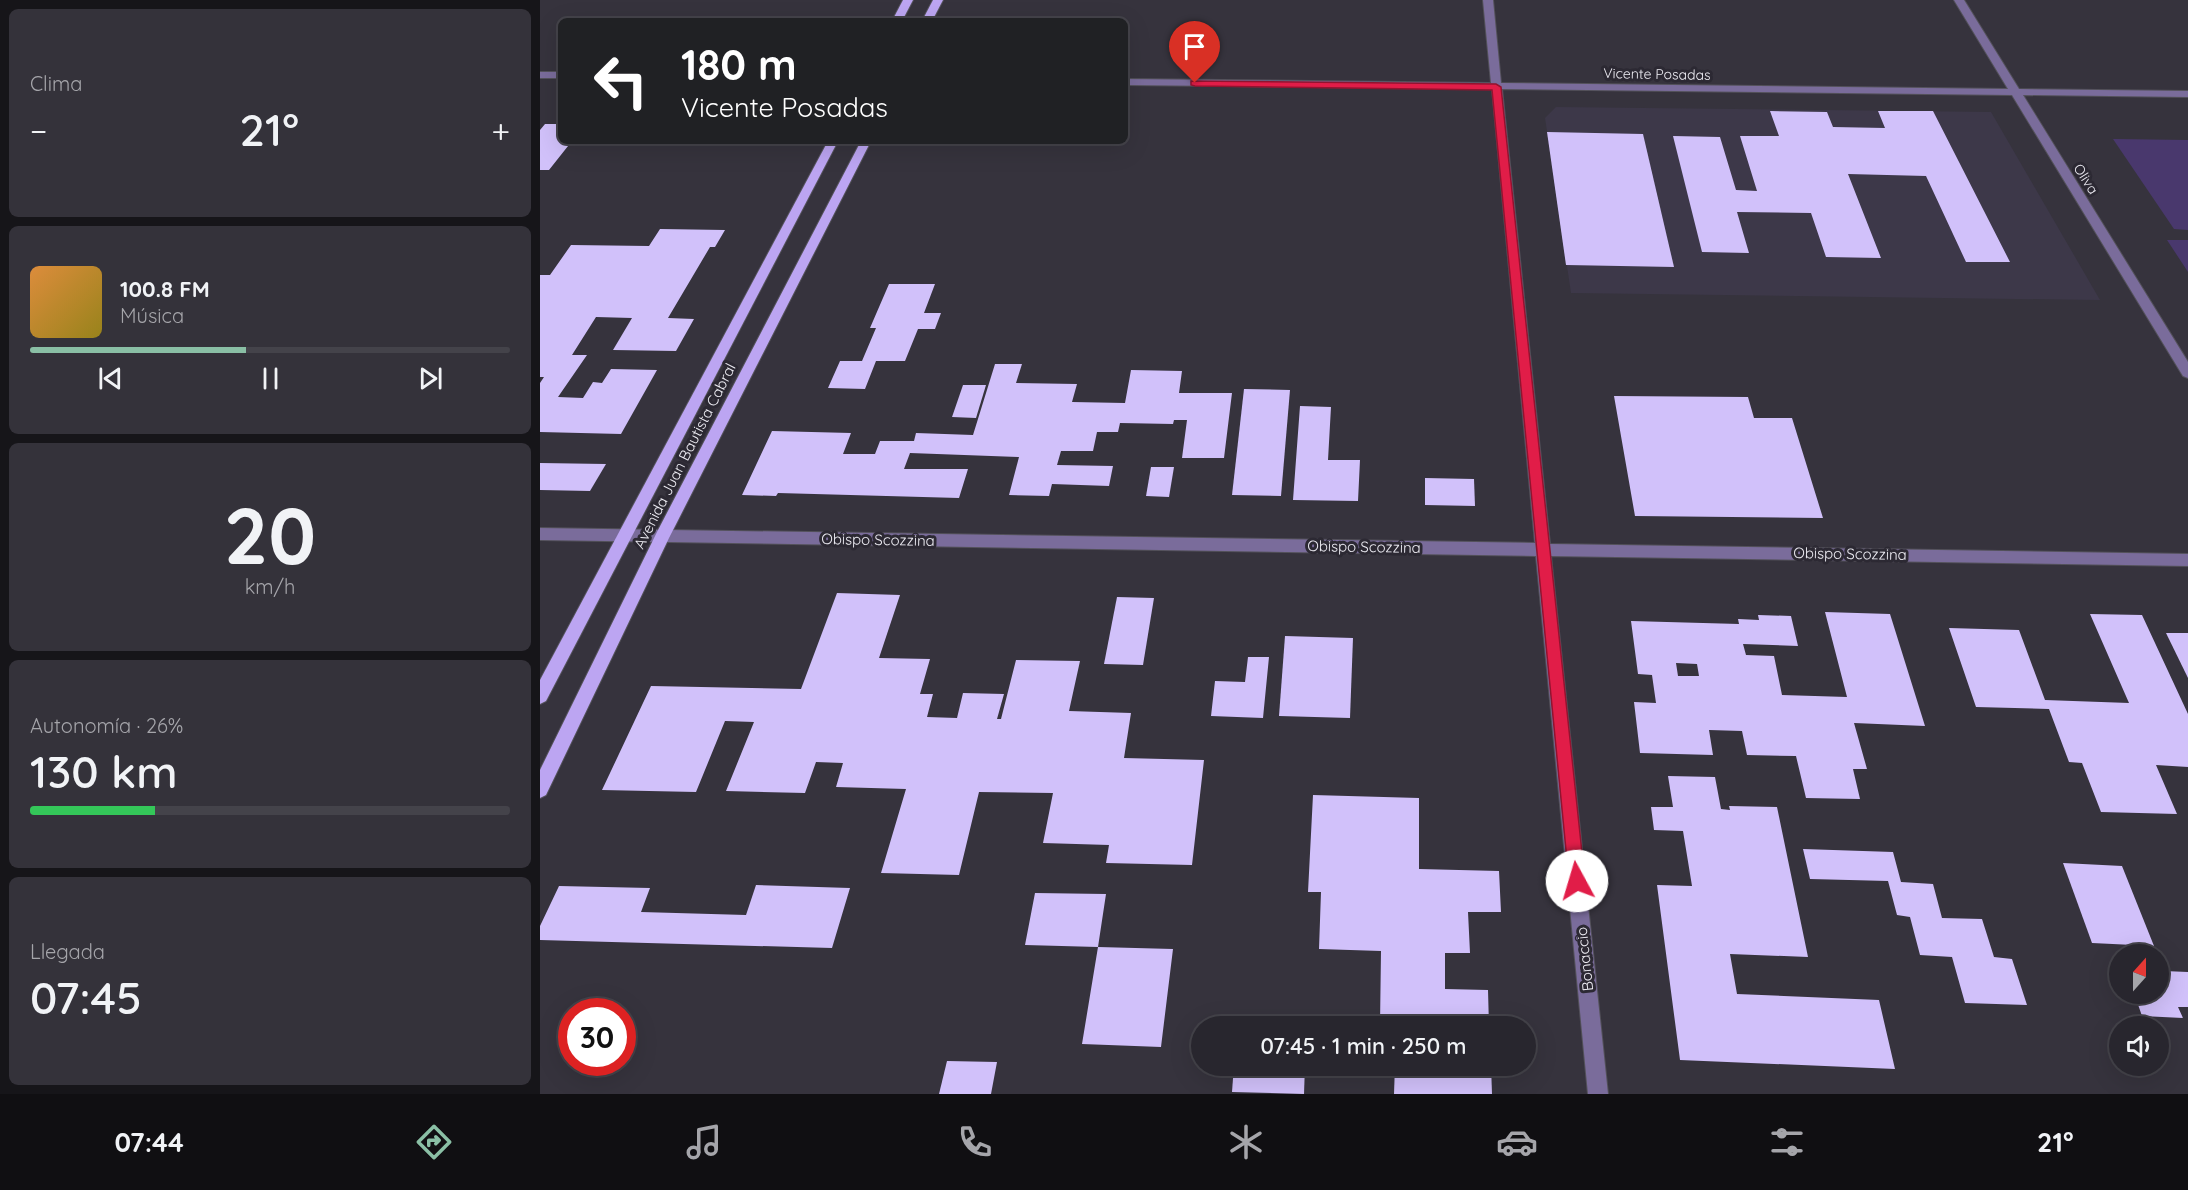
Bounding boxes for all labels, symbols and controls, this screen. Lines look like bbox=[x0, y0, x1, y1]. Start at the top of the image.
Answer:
pin bbox=[1169, 21, 1220, 83]
icon: arrive bbox=[1178, 30, 1211, 63]
text: 180 m bbox=[681, 38, 797, 91]
icon: left bbox=[582, 42, 660, 120]
street label: Vicente Posadas bbox=[1603, 64, 1711, 84]
text: Clima bbox=[30, 71, 82, 96]
text: Vicente Posadas bbox=[681, 90, 888, 124]
text: 21° bbox=[240, 101, 299, 157]
text: − bbox=[30, 110, 47, 151]
text: + bbox=[491, 110, 510, 151]
street label: Oliva bbox=[2070, 160, 2102, 198]
text: 100.8 FM bbox=[120, 275, 210, 303]
text: Música bbox=[120, 303, 184, 328]
street label: Avenida Juan Bautista Cabral bbox=[629, 360, 740, 552]
icon: previous bbox=[94, 362, 127, 395]
icon: pause bbox=[254, 362, 287, 395]
icon: next bbox=[414, 362, 447, 395]
text: 20 bbox=[224, 486, 316, 584]
street label: Obispo Scozzina bbox=[821, 529, 935, 550]
street label: Obispo Scozzina bbox=[1307, 536, 1421, 557]
street label: Obispo Scozzina bbox=[1793, 543, 1907, 564]
text: km/h bbox=[245, 574, 295, 599]
text: Autonomía · 26% bbox=[30, 713, 183, 738]
text: 130 km bbox=[30, 743, 178, 799]
position arrow bbox=[1545, 849, 1609, 913]
street label: Bonaccio bbox=[1572, 926, 1597, 992]
text: Llegada bbox=[30, 939, 105, 964]
north arrow bbox=[2109, 944, 2169, 1004]
map controls bbox=[2109, 944, 2169, 1076]
text: 07:45 bbox=[30, 969, 142, 1025]
speed limit sign: 30 bbox=[558, 998, 636, 1076]
button: sound bbox=[2109, 1016, 2169, 1076]
text: 07:45 · 1 min · 250 m bbox=[1261, 1032, 1466, 1060]
icon: directions bbox=[413, 1121, 455, 1163]
icon: music bbox=[683, 1121, 725, 1163]
icon: phone bbox=[954, 1121, 996, 1163]
icon: climate bbox=[1225, 1121, 1267, 1163]
icon: car bbox=[1496, 1121, 1538, 1163]
icon: filters bbox=[1766, 1121, 1808, 1163]
text: 07:44 bbox=[114, 1125, 184, 1159]
text: 21° bbox=[2037, 1125, 2074, 1159]

